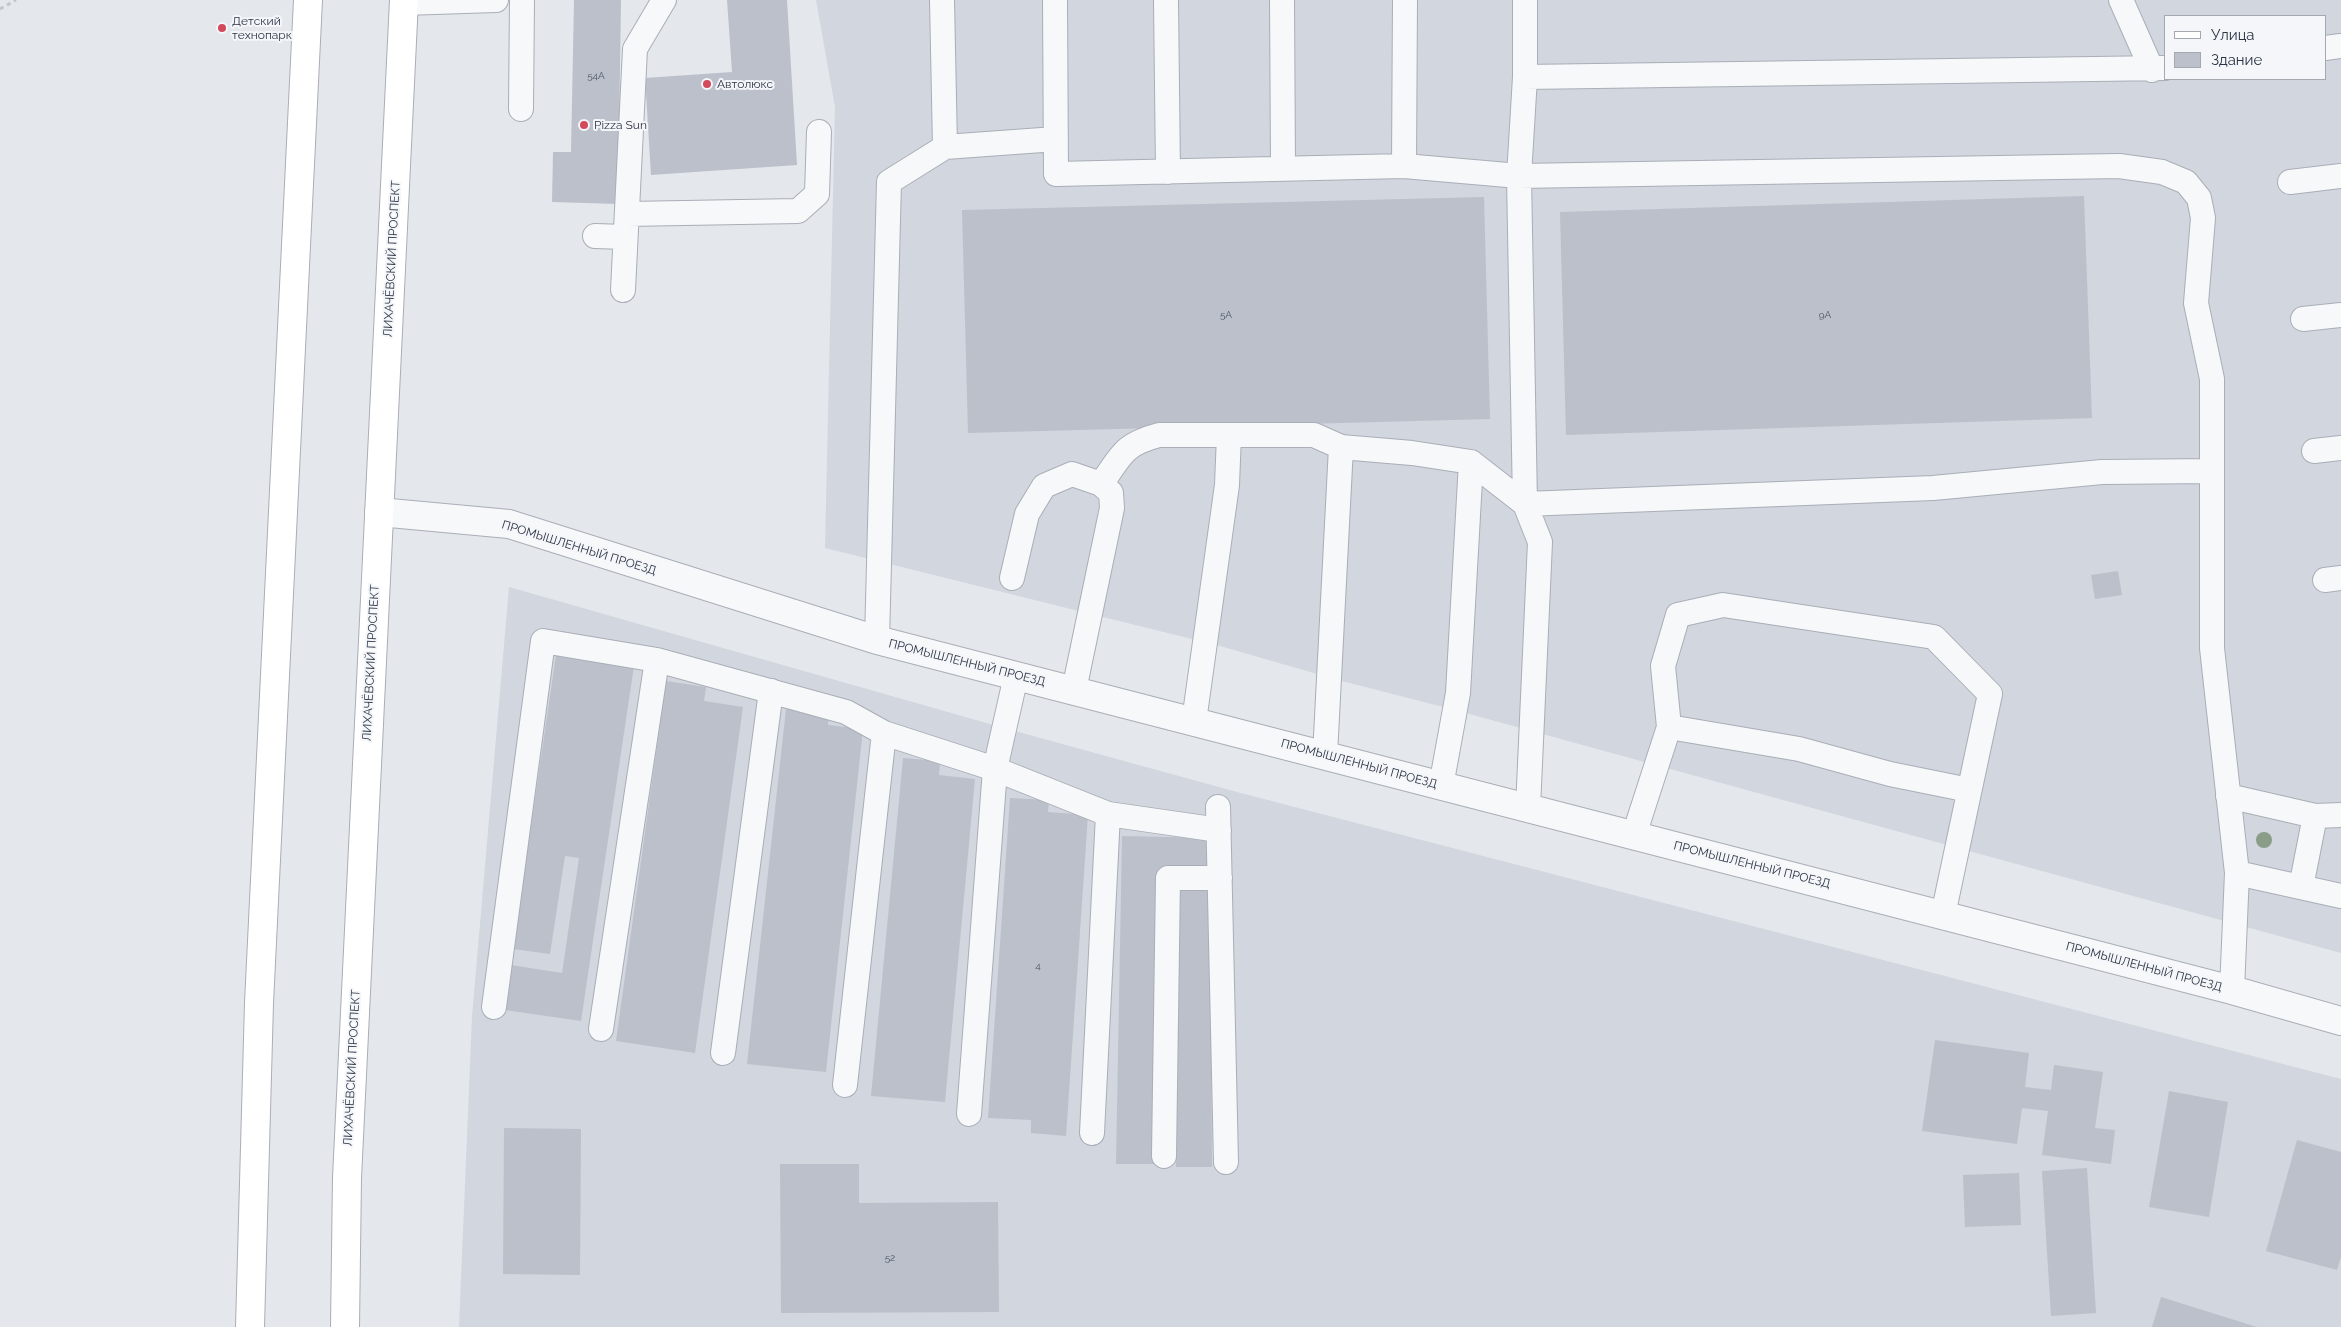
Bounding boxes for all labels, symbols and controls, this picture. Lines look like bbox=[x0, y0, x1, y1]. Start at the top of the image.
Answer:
place label: Детский технопарк bbox=[232, 14, 292, 42]
legend bbox=[2164, 15, 2326, 80]
marker: Детский технопарк bbox=[216, 22, 228, 34]
text: Улица bbox=[2211, 26, 2255, 44]
text: Здание bbox=[2211, 51, 2262, 69]
house number: 54А bbox=[587, 70, 605, 82]
place label: Автолюкс bbox=[717, 77, 773, 91]
marker: Автолюкс bbox=[701, 78, 713, 90]
place label: Pizza Sun bbox=[594, 118, 647, 132]
marker: Pizza Sun bbox=[578, 119, 590, 131]
street label: ЛИХАЧЁВСКИЙ ПРОСПЕКТ bbox=[381, 180, 403, 338]
house number: 5А bbox=[1220, 309, 1232, 321]
house number: 9А bbox=[1819, 309, 1831, 321]
street label: ПРОМЫШЛЕННЫЙ ПРОЕЗД bbox=[500, 518, 658, 578]
street label: ЛИХАЧЁВСКИЙ ПРОСПЕКТ bbox=[360, 584, 382, 742]
street label: ПРОМЫШЛЕННЫЙ ПРОЕЗД bbox=[887, 637, 1047, 689]
street label: ПРОМЫШЛЕННЫЙ ПРОЕЗД bbox=[1279, 736, 1439, 792]
street label: ПРОМЫШЛЕННЫЙ ПРОЕЗД bbox=[1672, 839, 1832, 891]
street label: ПРОМЫШЛЕННЫЙ ПРОЕЗД bbox=[2064, 939, 2224, 995]
house number: 4 bbox=[1035, 960, 1041, 972]
street label: ЛИХАЧЁВСКИЙ ПРОСПЕКТ bbox=[341, 989, 363, 1147]
house number: 52 bbox=[885, 1252, 895, 1264]

